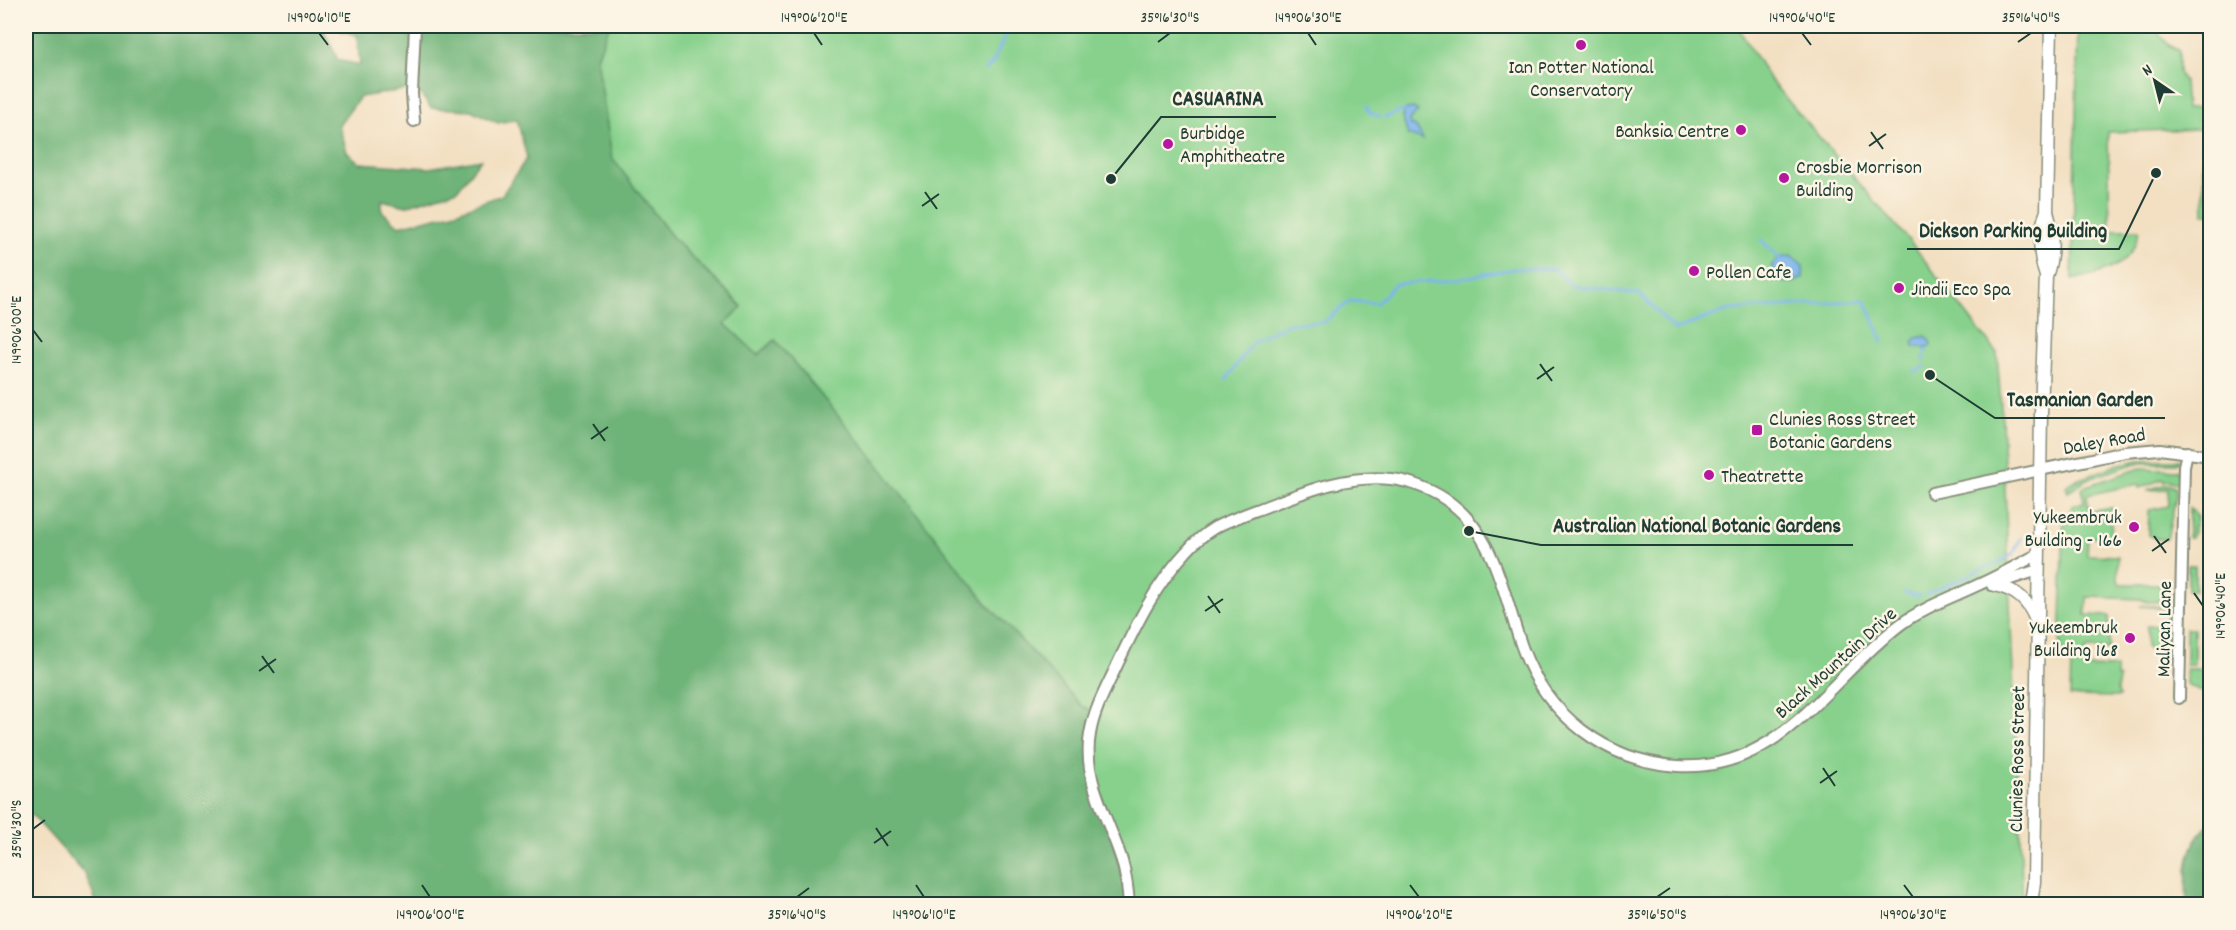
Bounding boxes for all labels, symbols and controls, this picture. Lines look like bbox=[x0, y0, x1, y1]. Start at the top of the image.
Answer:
text: 149°06'10"E bbox=[287, 8, 351, 30]
text: 149°06'20"E bbox=[781, 8, 847, 30]
text: 35°16'30"S bbox=[1141, 8, 1199, 30]
text: 149°06'30"E bbox=[1275, 8, 1342, 30]
text: 149°06'40"E bbox=[1769, 8, 1835, 30]
text: 35°16'40"S bbox=[2002, 8, 2060, 30]
marker: Ian Potter National Conservatory bbox=[1574, 38, 1588, 52]
north arrow bbox=[2125, 51, 2185, 111]
place label: Ian Potter National Conservatory bbox=[1508, 55, 1654, 106]
text: N bbox=[2138, 59, 2158, 82]
callout: CASUARINA bbox=[1161, 78, 1276, 117]
text: CASUARINA bbox=[1172, 86, 1264, 116]
place label: Banksia Centre bbox=[1615, 119, 1729, 147]
place label: Burbidge Amphitheatre bbox=[1180, 121, 1285, 172]
marker: Banksia Centre bbox=[1734, 123, 1748, 137]
marker: Burbidge Amphitheatre bbox=[1161, 137, 1175, 151]
place label: Crosbie Morrison Building bbox=[1796, 155, 1922, 206]
marker: Crosbie Morrison Building bbox=[1777, 171, 1791, 185]
callout: Dickson Parking Building bbox=[1907, 210, 2119, 249]
text: Dickson Parking Building bbox=[1919, 218, 2107, 248]
place label: Pollen Cafe bbox=[1706, 260, 1791, 288]
marker: Pollen Cafe bbox=[1687, 264, 1701, 278]
place label: Jindii Eco Spa bbox=[1911, 277, 2011, 305]
marker: Jindii Eco Spa bbox=[1892, 281, 1906, 295]
text: 149°06'00"E bbox=[7, 296, 29, 364]
callout: Tasmanian Garden bbox=[1995, 379, 2165, 418]
text: Tasmanian Garden bbox=[2007, 387, 2153, 417]
place label: Clunies Ross Street Botanic Gardens bbox=[1769, 407, 1916, 458]
street label: Daley Road bbox=[2061, 422, 2148, 464]
marker: Clunies Ross Street Botanic Gardens bbox=[1750, 423, 1764, 437]
place label: Theatrette bbox=[1721, 464, 1804, 492]
marker: Theatrette bbox=[1702, 468, 1716, 482]
place label: Yukeembruk Building - 166 bbox=[2024, 505, 2122, 556]
callout: Australian National Botanic Gardens bbox=[1541, 506, 1853, 545]
text: Australian National Botanic Gardens bbox=[1553, 513, 1841, 543]
marker: Yukeembruk Building - 166 bbox=[2127, 520, 2141, 534]
text: 149°06'40"E bbox=[2211, 573, 2233, 639]
street label: Maliyan Lane bbox=[2151, 580, 2181, 678]
street label: Black Mountain Drive bbox=[1770, 602, 1904, 727]
place label: Yukeembruk Building 168 bbox=[2030, 615, 2118, 666]
marker: Yukeembruk Building 168 bbox=[2123, 631, 2137, 645]
street label: Clunies Ross Street bbox=[2004, 686, 2034, 833]
text: 35°16'30"S bbox=[7, 800, 29, 858]
text: 149°06'00"E bbox=[396, 905, 464, 927]
text: 35°16'40"S bbox=[768, 905, 826, 927]
text: 149°06'10"E bbox=[892, 905, 956, 927]
text: 149°06'20"E bbox=[1386, 905, 1452, 927]
text: 35°16'50"S bbox=[1627, 905, 1687, 927]
text: 149°06'30"E bbox=[1880, 905, 1947, 927]

